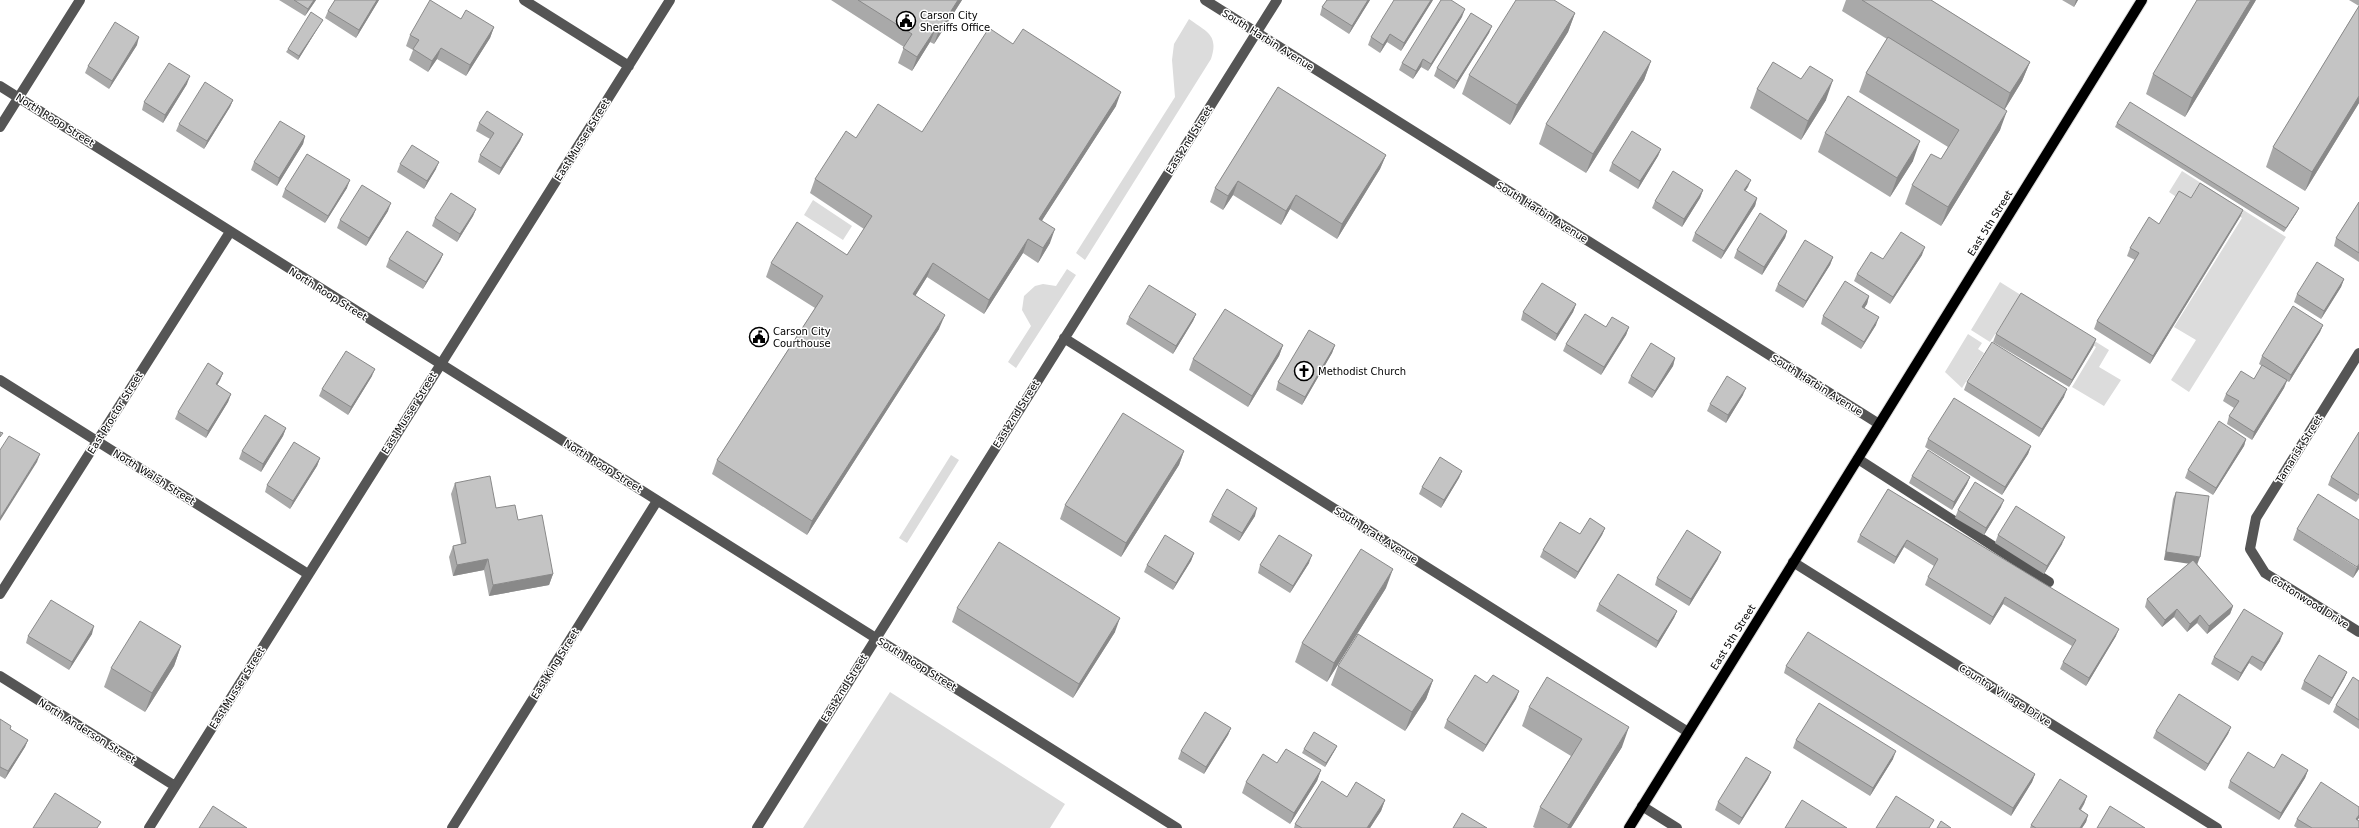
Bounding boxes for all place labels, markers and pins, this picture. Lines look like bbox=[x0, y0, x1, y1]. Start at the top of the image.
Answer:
public building icon: Carson City Sheriffs Office bbox=[895, 10, 917, 32]
place label: Carson City Sheriffs Office bbox=[920, 10, 990, 33]
public building icon: Carson City Courthouse bbox=[748, 326, 770, 348]
place label: Carson City Courthouse bbox=[773, 326, 831, 349]
church icon: Methodist Church bbox=[1293, 360, 1315, 382]
place label: Methodist Church bbox=[1318, 366, 1406, 377]

